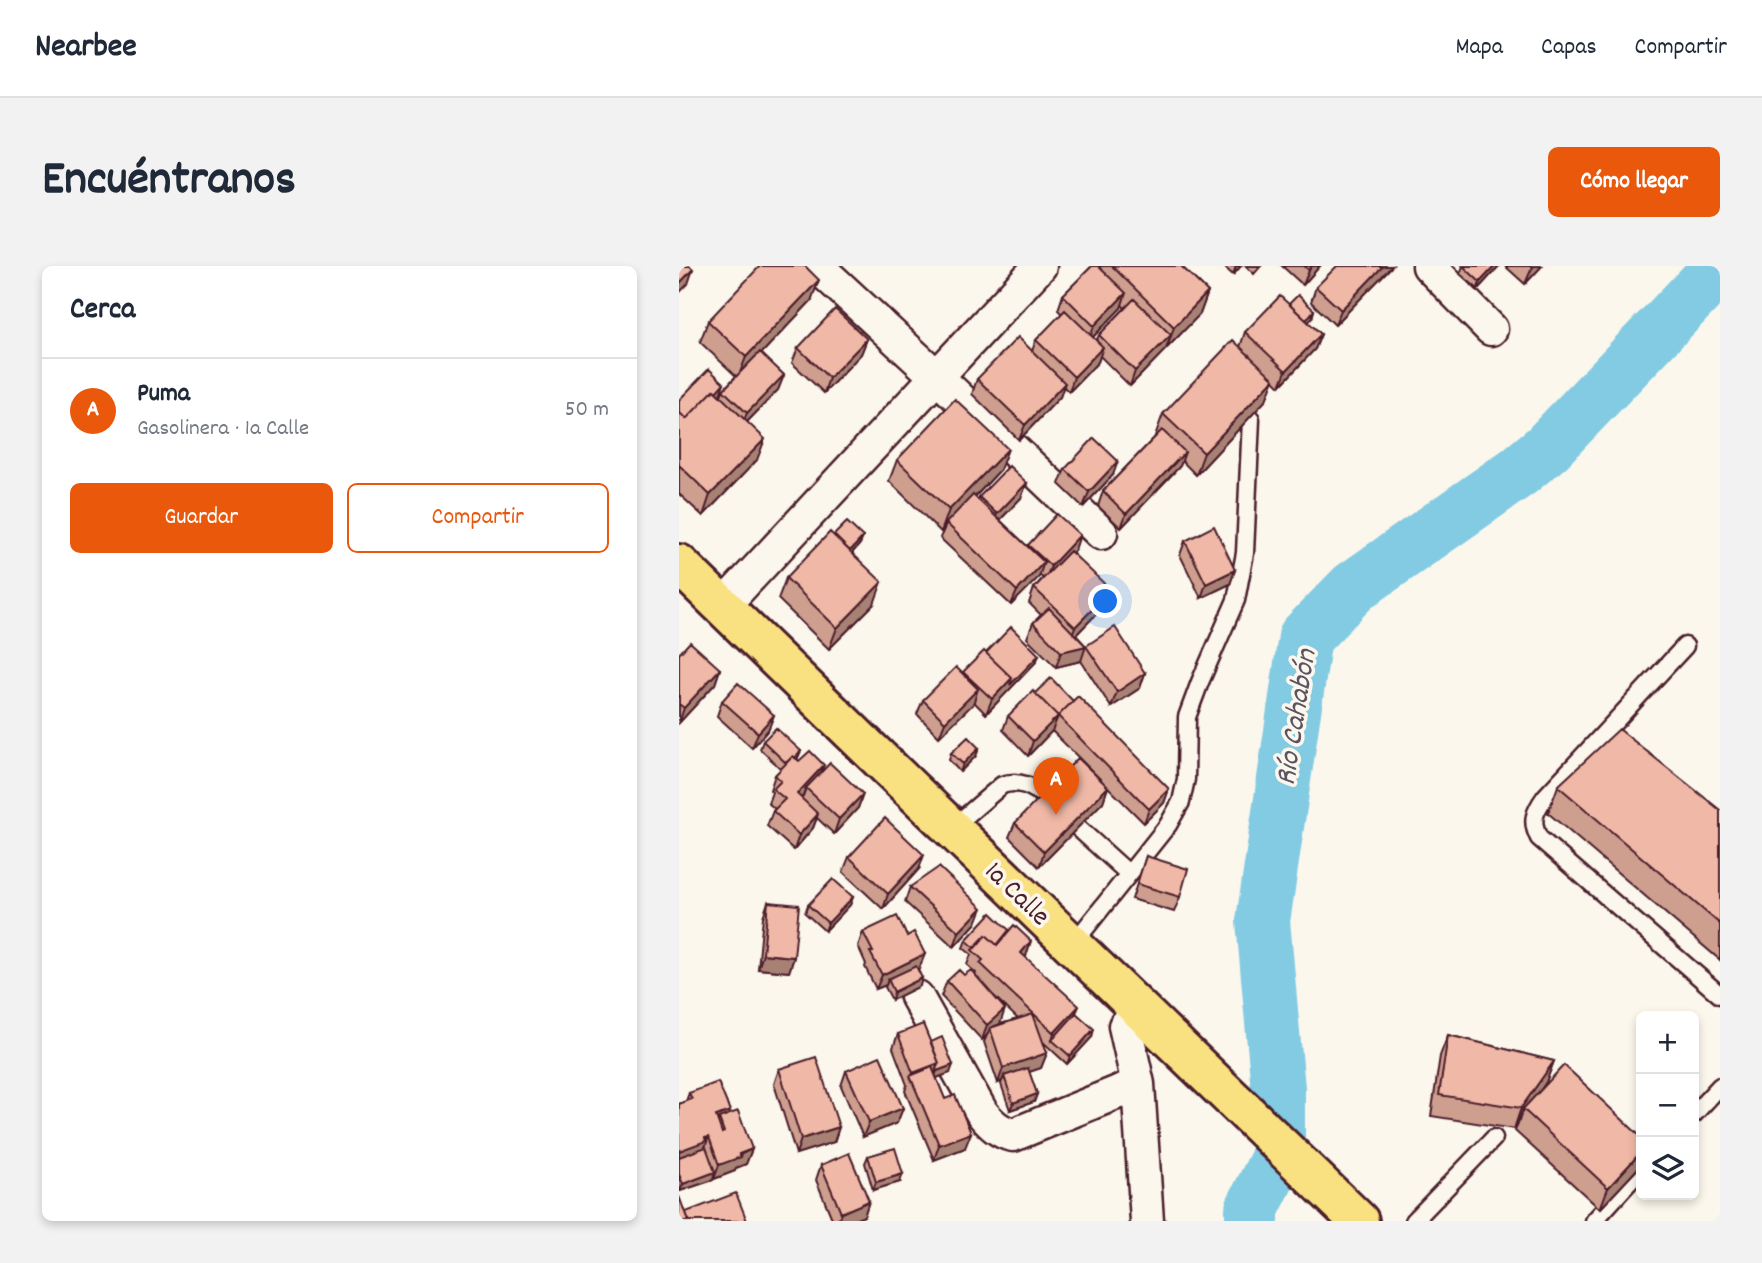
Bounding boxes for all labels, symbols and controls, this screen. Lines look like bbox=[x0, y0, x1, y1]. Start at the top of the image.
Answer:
text: Nearbee bbox=[35, 25, 137, 72]
text: Mapa bbox=[1455, 31, 1503, 65]
text: Capas bbox=[1541, 31, 1597, 65]
text: Compartir bbox=[1635, 31, 1727, 65]
text: Encuéntranos bbox=[42, 147, 296, 217]
button: Cómo llegar bbox=[1548, 147, 1720, 217]
text: Cerca bbox=[70, 290, 135, 333]
text: Puma bbox=[137, 376, 190, 413]
text: A bbox=[87, 394, 99, 427]
text: 50 m bbox=[565, 394, 609, 427]
text: Gasolinera · 1a Calle bbox=[137, 413, 309, 446]
button: Guardar bbox=[70, 483, 333, 553]
button: Compartir bbox=[347, 483, 609, 553]
your location bbox=[1088, 584, 1122, 618]
water label: Río Cahabón bbox=[1266, 645, 1331, 789]
pin: A bbox=[1033, 757, 1079, 815]
street label: 1a Calle bbox=[973, 854, 1058, 937]
map controls bbox=[1636, 1011, 1699, 1200]
button: + bbox=[1636, 1011, 1699, 1074]
button: − bbox=[1636, 1074, 1699, 1137]
button: layers bbox=[1636, 1137, 1699, 1200]

